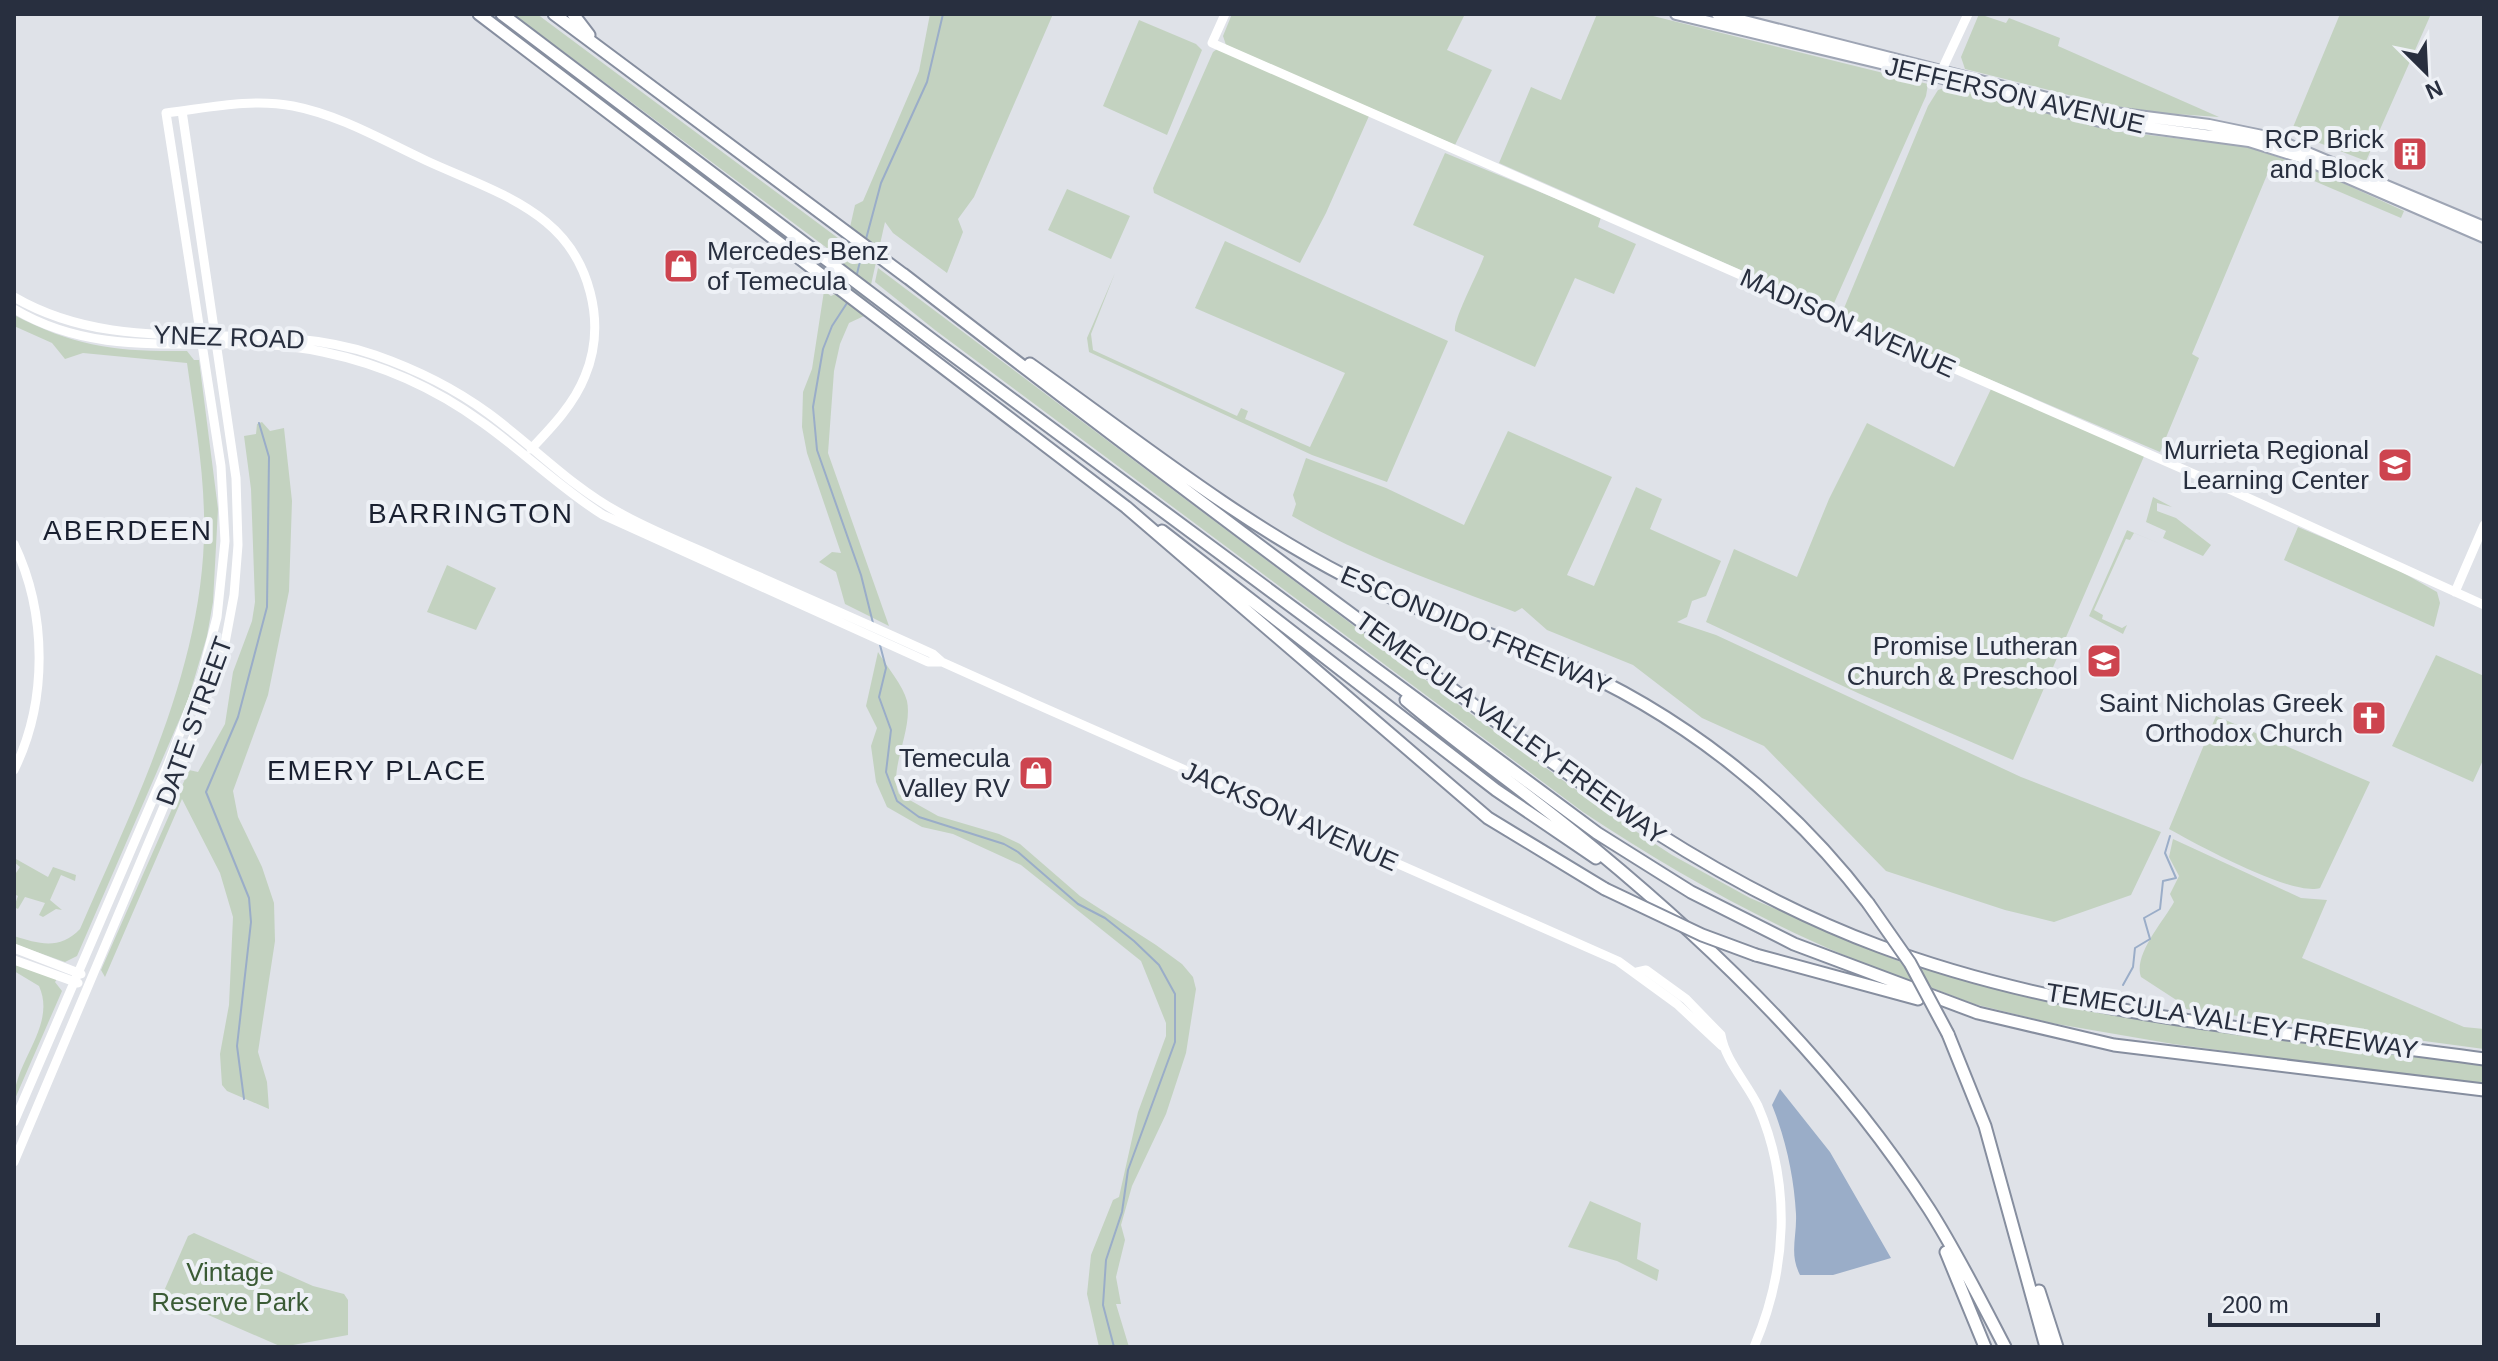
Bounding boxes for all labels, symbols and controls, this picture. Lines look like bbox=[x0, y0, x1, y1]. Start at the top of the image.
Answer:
north arrow bbox=[2386, 32, 2466, 112]
street label: JEFFERSON AVENUE bbox=[1882, 51, 2148, 139]
text: N bbox=[2422, 75, 2446, 104]
place label: RCP Brick and Block bbox=[2265, 124, 2385, 184]
building icon: RCP Brick and Block bbox=[2391, 135, 2429, 173]
place label: Mercedes-Benz of Temecula bbox=[707, 236, 889, 296]
shop icon: Mercedes-Benz of Temecula bbox=[662, 247, 700, 285]
street label: MADISON AVENUE bbox=[1736, 262, 1960, 384]
street label: YNEZ ROAD bbox=[153, 319, 305, 355]
place label: Murrieta Regional Learning Center bbox=[2164, 435, 2369, 495]
school or university icon: Murrieta Regional Learning Center bbox=[2376, 446, 2414, 484]
district label: BARRINGTON bbox=[368, 498, 574, 529]
district label: ABERDEEN bbox=[43, 515, 213, 546]
street label: ESCONDIDO FREEWAY bbox=[1337, 559, 1615, 701]
street label: TEMECULA VALLEY FREEWAY bbox=[1350, 605, 1672, 851]
place label: Promise Lutheran Church & Preschool bbox=[1847, 631, 2078, 691]
street label: DATE STREET bbox=[150, 633, 238, 809]
school or university icon: Promise Lutheran Church & Preschool bbox=[2085, 642, 2123, 680]
place label: Saint Nicholas Greek Orthodox Church bbox=[2099, 688, 2344, 748]
church icon: Saint Nicholas Greek Orthodox Church bbox=[2350, 699, 2388, 737]
place label: Temecula Valley RV bbox=[898, 743, 1011, 803]
shop icon: Temecula Valley RV bbox=[1017, 754, 1055, 792]
district label: EMERY PLACE bbox=[267, 755, 487, 786]
street label: JACKSON AVENUE bbox=[1177, 755, 1403, 877]
street label: TEMECULA VALLEY FREEWAY bbox=[2044, 977, 2420, 1065]
park label: Vintage Reserve Park bbox=[151, 1257, 310, 1317]
scale bar bbox=[2210, 1277, 2378, 1327]
text: 200 m bbox=[2222, 1291, 2289, 1318]

